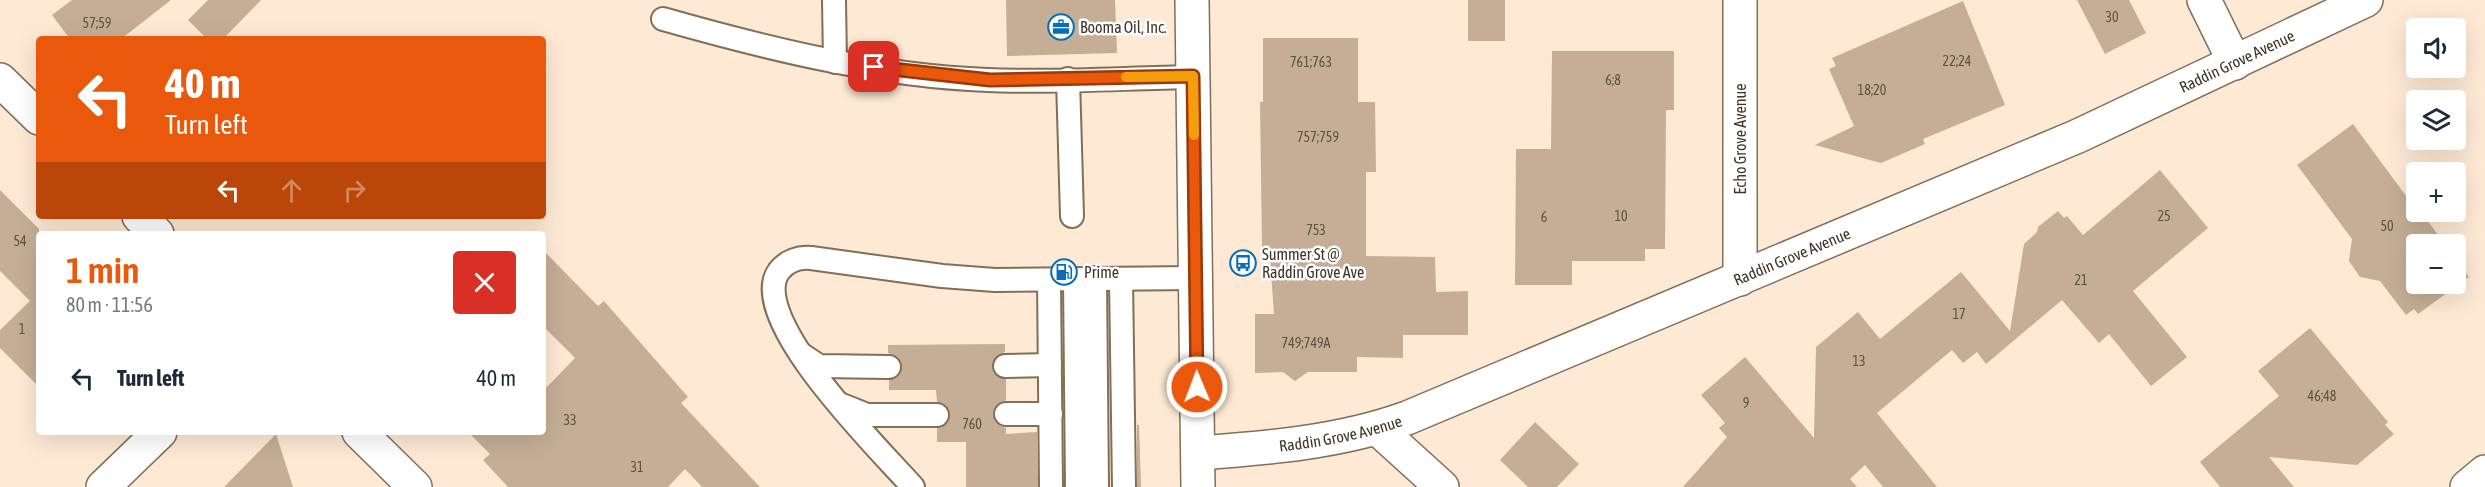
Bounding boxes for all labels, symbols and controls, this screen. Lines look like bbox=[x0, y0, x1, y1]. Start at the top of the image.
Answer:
house number: 30 bbox=[2105, 9, 2119, 25]
office icon: Booma Oil, Inc. bbox=[1046, 12, 1076, 42]
house number: 57;59 bbox=[83, 15, 111, 31]
place label: Booma Oil, Inc. bbox=[1080, 18, 1167, 36]
map controls bbox=[2406, 18, 2466, 294]
button: sound bbox=[2406, 18, 2466, 78]
street label: Raddin Grove Avenue bbox=[2176, 26, 2297, 96]
pin bbox=[848, 41, 899, 92]
icon: arrive bbox=[857, 50, 890, 83]
house number: 22;24 bbox=[1943, 53, 1972, 69]
house number: 761;763 bbox=[1290, 54, 1332, 70]
text: 40 m bbox=[165, 59, 240, 107]
icon: left bbox=[66, 60, 144, 138]
house number: 6;8 bbox=[1605, 72, 1621, 88]
house number: 18;20 bbox=[1858, 82, 1887, 98]
street label: Echo Grove Avenue bbox=[1731, 84, 1749, 194]
button: layers bbox=[2406, 90, 2466, 150]
text: Turn left bbox=[165, 109, 248, 140]
house number: 757;759 bbox=[1297, 129, 1339, 145]
button: + bbox=[2406, 162, 2466, 222]
icon: left bbox=[212, 174, 245, 207]
icon: ahead bbox=[275, 174, 308, 207]
icon: right bbox=[338, 174, 371, 207]
house number: 10 bbox=[1614, 208, 1628, 224]
house number: 25 bbox=[2157, 208, 2171, 224]
house number: 6 bbox=[1541, 209, 1548, 225]
house number: 50 bbox=[2380, 218, 2394, 234]
house number: 753 bbox=[1306, 222, 1326, 238]
street label: Raddin Grove Avenue bbox=[1731, 224, 1853, 289]
house number: 54 bbox=[13, 233, 27, 249]
button: − bbox=[2406, 234, 2466, 294]
place label: Summer St @ Raddin Grove Ave bbox=[1262, 245, 1364, 281]
bus stop icon: Summer St @ Raddin Grove Ave bbox=[1228, 248, 1258, 278]
text: 1 min bbox=[66, 249, 140, 291]
button: close bbox=[453, 251, 516, 314]
fuel station icon: Prime bbox=[1049, 257, 1079, 287]
place label: Prime bbox=[1084, 263, 1119, 281]
house number: 21 bbox=[2074, 272, 2088, 288]
text: 80 m · 11:56 bbox=[66, 293, 153, 316]
house number: 17 bbox=[1952, 306, 1966, 322]
house number: 1 bbox=[19, 321, 25, 337]
house number: 749;749A bbox=[1282, 335, 1331, 351]
house number: 13 bbox=[1852, 353, 1866, 369]
position arrow bbox=[1165, 355, 1229, 419]
icon: left bbox=[66, 362, 99, 395]
text: Turn left bbox=[117, 365, 184, 391]
text: 40 m bbox=[476, 365, 516, 391]
house number: 46;48 bbox=[2308, 388, 2337, 404]
house number: 9 bbox=[1743, 395, 1749, 411]
house number: 33 bbox=[563, 412, 577, 428]
street label: Raddin Grove Avenue bbox=[1278, 412, 1404, 455]
house number: 760 bbox=[962, 416, 982, 432]
house number: 31 bbox=[630, 459, 644, 475]

